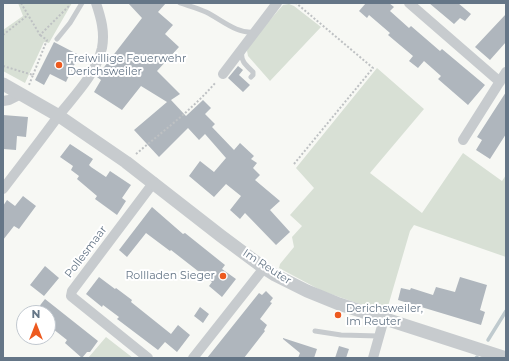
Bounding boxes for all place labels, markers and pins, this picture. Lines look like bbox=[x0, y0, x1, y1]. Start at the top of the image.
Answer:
place label: Freiwillige Feuerwehr Derichsweiler bbox=[67, 52, 186, 78]
marker: Freiwillige Feuerwehr Derichsweiler bbox=[54, 60, 64, 70]
place label: Rollladen Sieger bbox=[125, 269, 215, 283]
marker: Rollladen Sieger bbox=[218, 271, 228, 281]
place label: Derichsweiler, Im Reuter bbox=[346, 302, 423, 328]
marker: Derichsweiler, Im Reuter bbox=[333, 310, 343, 320]

